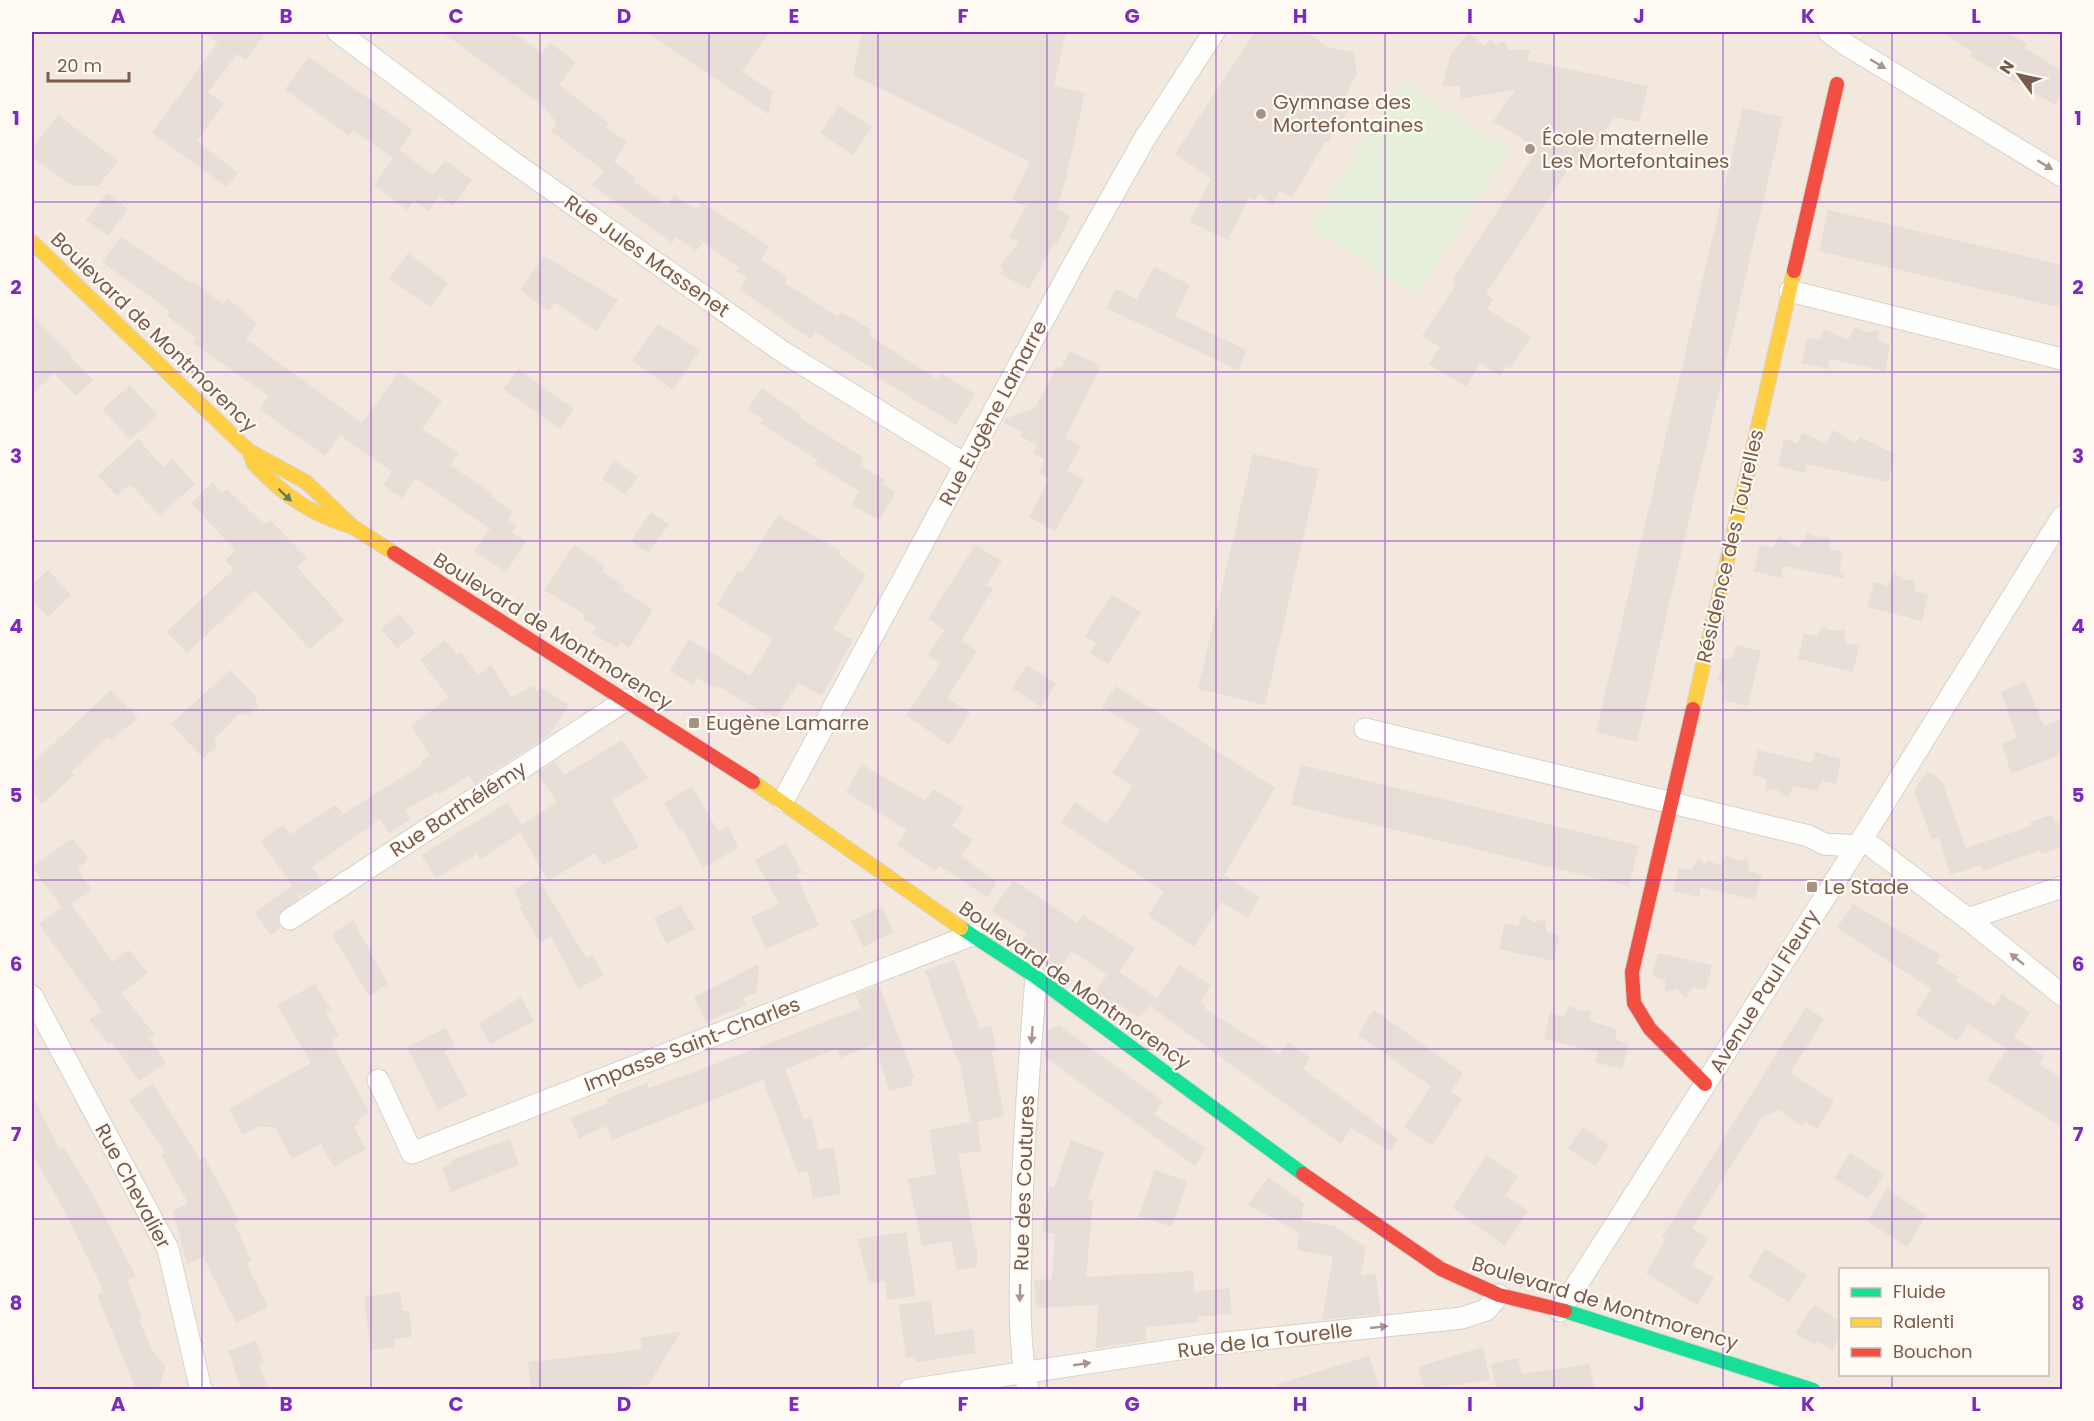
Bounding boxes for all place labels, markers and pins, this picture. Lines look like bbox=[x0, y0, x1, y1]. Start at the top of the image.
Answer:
place label: Gymnase des Mortefontaines bbox=[1273, 88, 1424, 139]
marker: Gymnase des Mortefontaines bbox=[1254, 107, 1268, 121]
place label: École maternelle Les Mortefontaines bbox=[1542, 124, 1730, 175]
marker: École maternelle Les Mortefontaines bbox=[1523, 142, 1537, 156]
place label: Eugène Lamarre bbox=[706, 709, 869, 737]
marker: Eugène Lamarre bbox=[687, 716, 701, 730]
place label: Le Stade bbox=[1824, 873, 1909, 901]
marker: Le Stade bbox=[1805, 880, 1819, 894]

